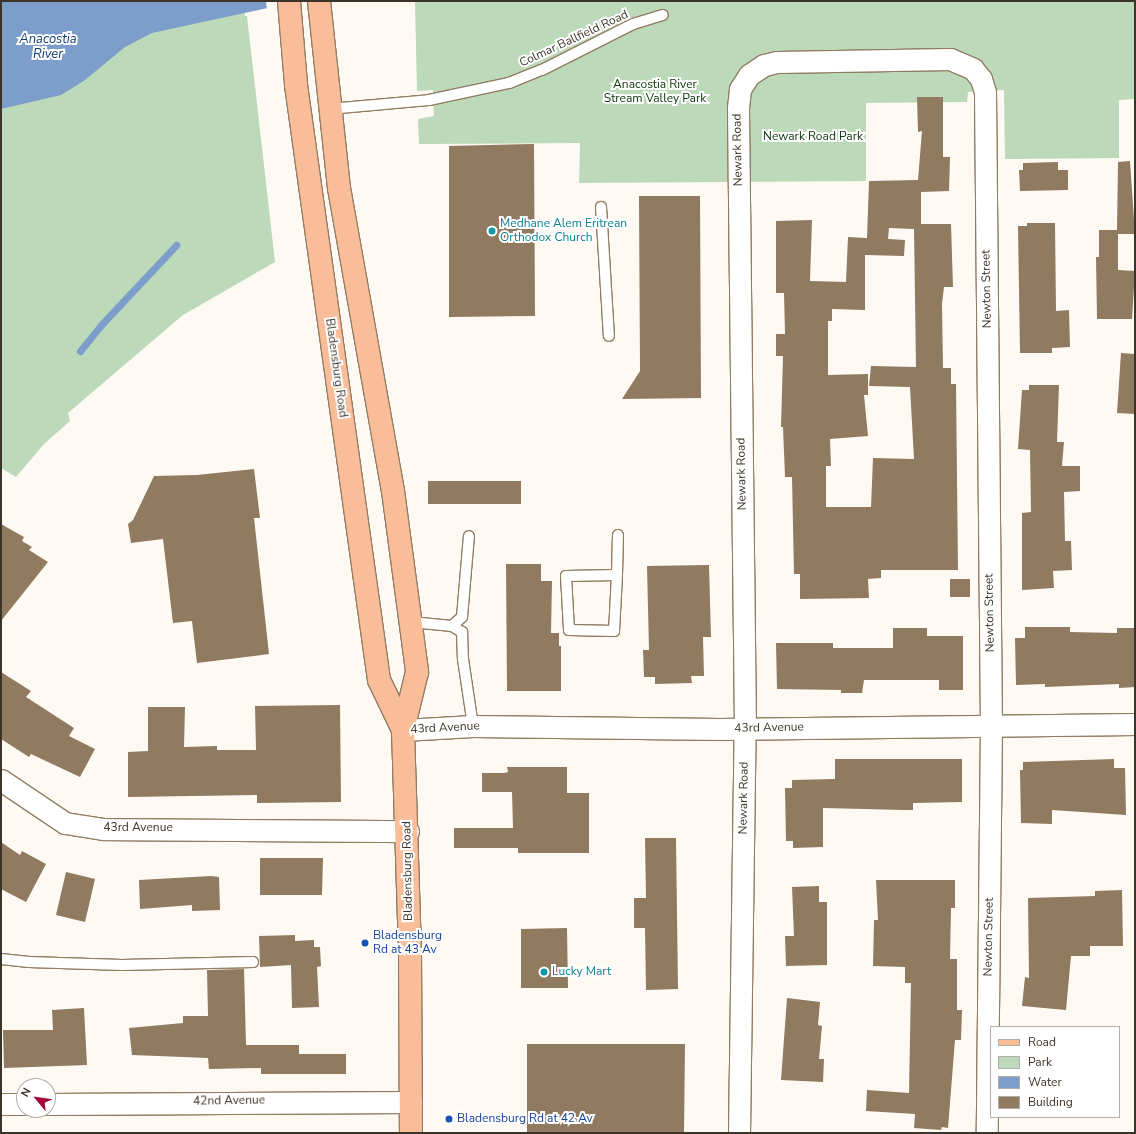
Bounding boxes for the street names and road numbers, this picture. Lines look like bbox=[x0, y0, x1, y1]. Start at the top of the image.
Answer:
street label: Colmar Ballfield Road bbox=[518, 8, 630, 70]
street label: Newark Road bbox=[730, 113, 746, 187]
street label: Newton Street bbox=[979, 249, 995, 329]
street label: Bladensburg Road bbox=[322, 317, 350, 419]
street label: Newark Road bbox=[734, 437, 750, 511]
street label: Newton Street bbox=[982, 573, 998, 653]
street label: 43rd Avenue bbox=[410, 719, 480, 737]
street label: 43rd Avenue bbox=[734, 720, 804, 736]
street label: Newark Road bbox=[736, 761, 752, 835]
street label: 43rd Avenue bbox=[103, 821, 173, 835]
street label: Bladensburg Road bbox=[400, 821, 416, 921]
street label: Newton Street bbox=[981, 897, 997, 977]
street label: 42nd Avenue bbox=[193, 1093, 265, 1109]

